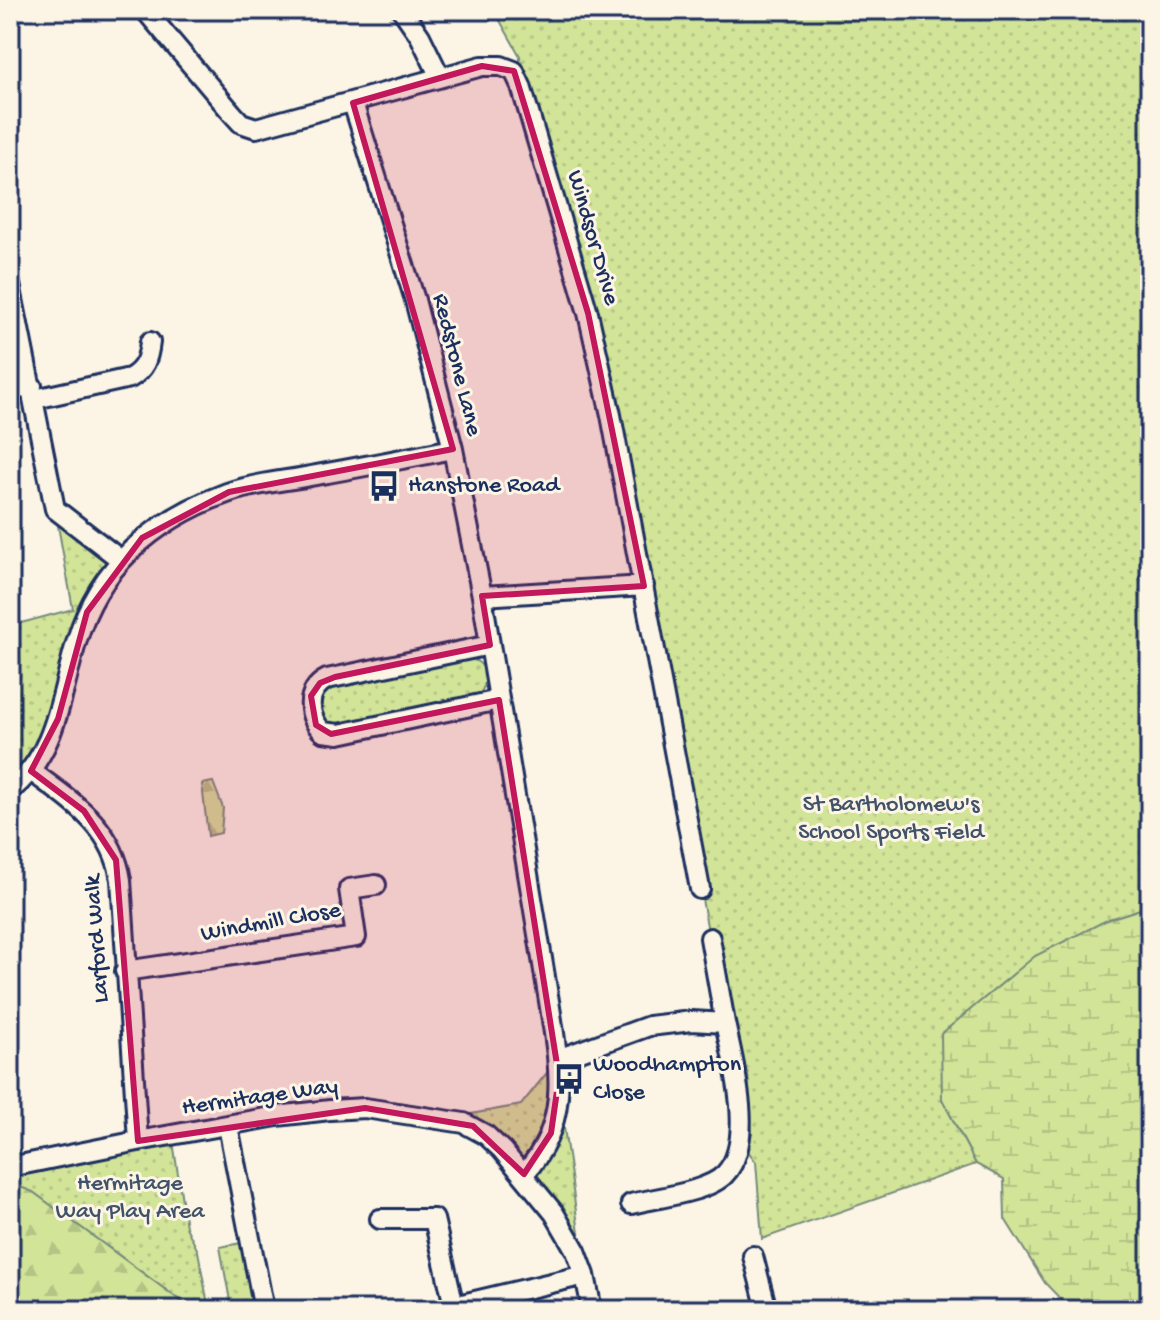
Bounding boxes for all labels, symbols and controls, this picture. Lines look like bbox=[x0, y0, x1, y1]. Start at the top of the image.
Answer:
street label: Windsor Drive bbox=[559, 167, 625, 309]
street label: Redstone Lane bbox=[424, 291, 488, 440]
bus stop icon: Hanstone Road bbox=[367, 469, 401, 503]
place label: Hanstone Road bbox=[408, 472, 561, 501]
park label: St Bartholomew's School Sports Field bbox=[798, 791, 986, 848]
street label: Larford Walk bbox=[79, 872, 117, 1004]
street label: Windmill Close bbox=[199, 896, 344, 950]
place label: Woodhampton Close bbox=[593, 1051, 742, 1108]
bus stop icon: Woodhampton Close bbox=[552, 1062, 586, 1096]
street label: Hermitage Way bbox=[180, 1073, 340, 1123]
park label: Hermitage Way Play Area bbox=[56, 1170, 205, 1227]

